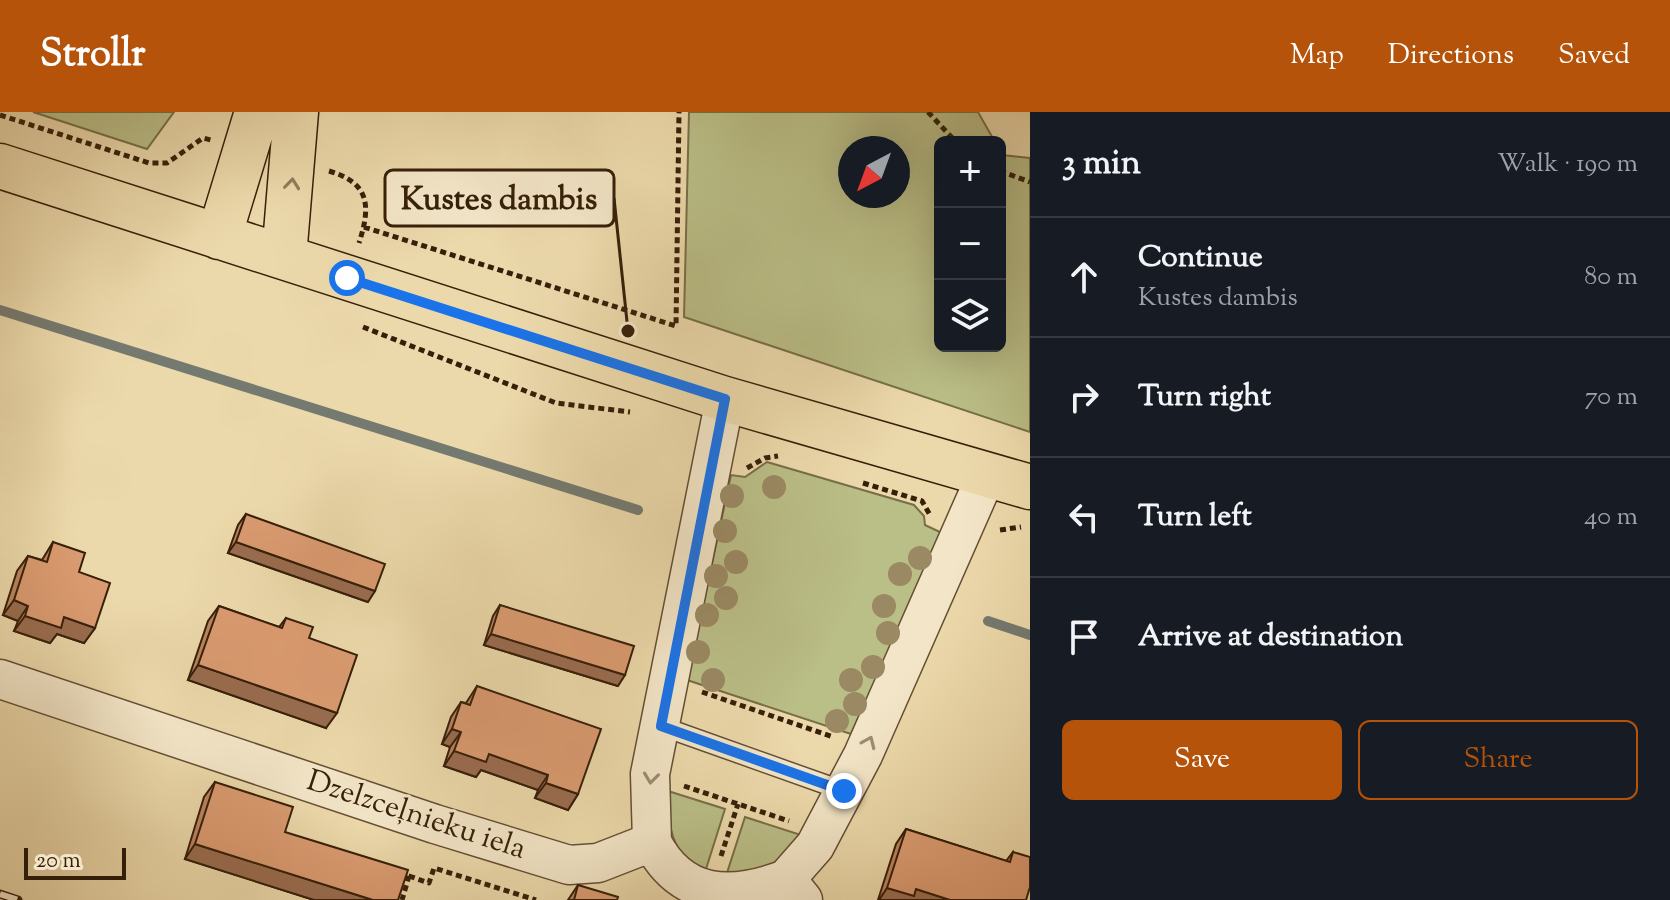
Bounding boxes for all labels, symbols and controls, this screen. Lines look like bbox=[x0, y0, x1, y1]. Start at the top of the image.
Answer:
text: Strollr bbox=[40, 29, 146, 83]
text: Map bbox=[1290, 36, 1344, 76]
text: Directions bbox=[1388, 36, 1514, 76]
text: Saved bbox=[1558, 36, 1630, 76]
north arrow bbox=[838, 136, 910, 208]
map controls bbox=[934, 136, 1006, 352]
button: + bbox=[934, 136, 1006, 208]
text: 3 min bbox=[1062, 140, 1141, 189]
text: Walk · 190 m bbox=[1497, 146, 1638, 183]
callout: Kustes dambis bbox=[385, 170, 614, 226]
one-way arrow bbox=[283, 177, 300, 190]
text: Kustes dambis bbox=[401, 178, 597, 224]
button: − bbox=[934, 208, 1006, 280]
text: Continue bbox=[1138, 237, 1263, 280]
icon: ahead bbox=[1062, 255, 1106, 299]
text: 80 m bbox=[1584, 259, 1638, 296]
route start bbox=[329, 260, 365, 296]
button: layers bbox=[934, 280, 1006, 352]
text: Kustes dambis bbox=[1138, 280, 1298, 317]
icon: right bbox=[1062, 375, 1106, 419]
text: Turn right bbox=[1138, 376, 1271, 419]
text: 70 m bbox=[1585, 379, 1638, 416]
icon: left bbox=[1062, 495, 1106, 539]
text: Turn left bbox=[1138, 496, 1252, 539]
text: 40 m bbox=[1584, 499, 1638, 536]
icon: arrive bbox=[1062, 615, 1106, 659]
text: Arrive at destination bbox=[1138, 616, 1403, 659]
button: Save bbox=[1062, 720, 1342, 800]
button: Share bbox=[1358, 720, 1638, 800]
one-way arrow bbox=[860, 736, 876, 750]
street label: Dzelzceļnieku iela bbox=[301, 760, 531, 872]
one-way arrow bbox=[643, 771, 660, 785]
route end bbox=[826, 773, 862, 809]
scale bar bbox=[24, 844, 126, 880]
text: 20 m bbox=[36, 846, 81, 878]

